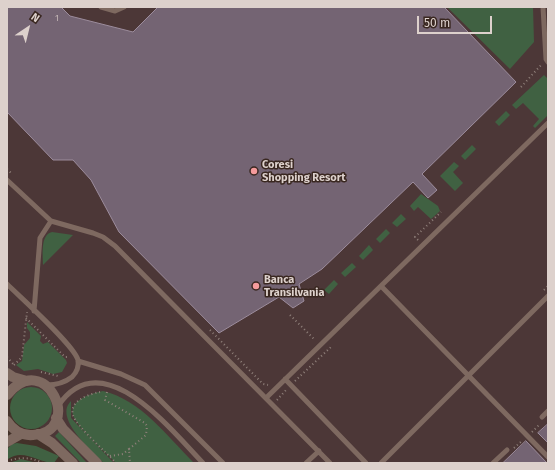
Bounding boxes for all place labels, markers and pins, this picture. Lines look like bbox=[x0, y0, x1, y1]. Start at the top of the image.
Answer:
place label: Coresi Shopping Resort bbox=[262, 158, 345, 184]
marker: Coresi Shopping Resort bbox=[249, 166, 259, 176]
place label: Banca Transilvania bbox=[264, 273, 324, 299]
marker: Banca Transilvania bbox=[251, 281, 261, 291]

